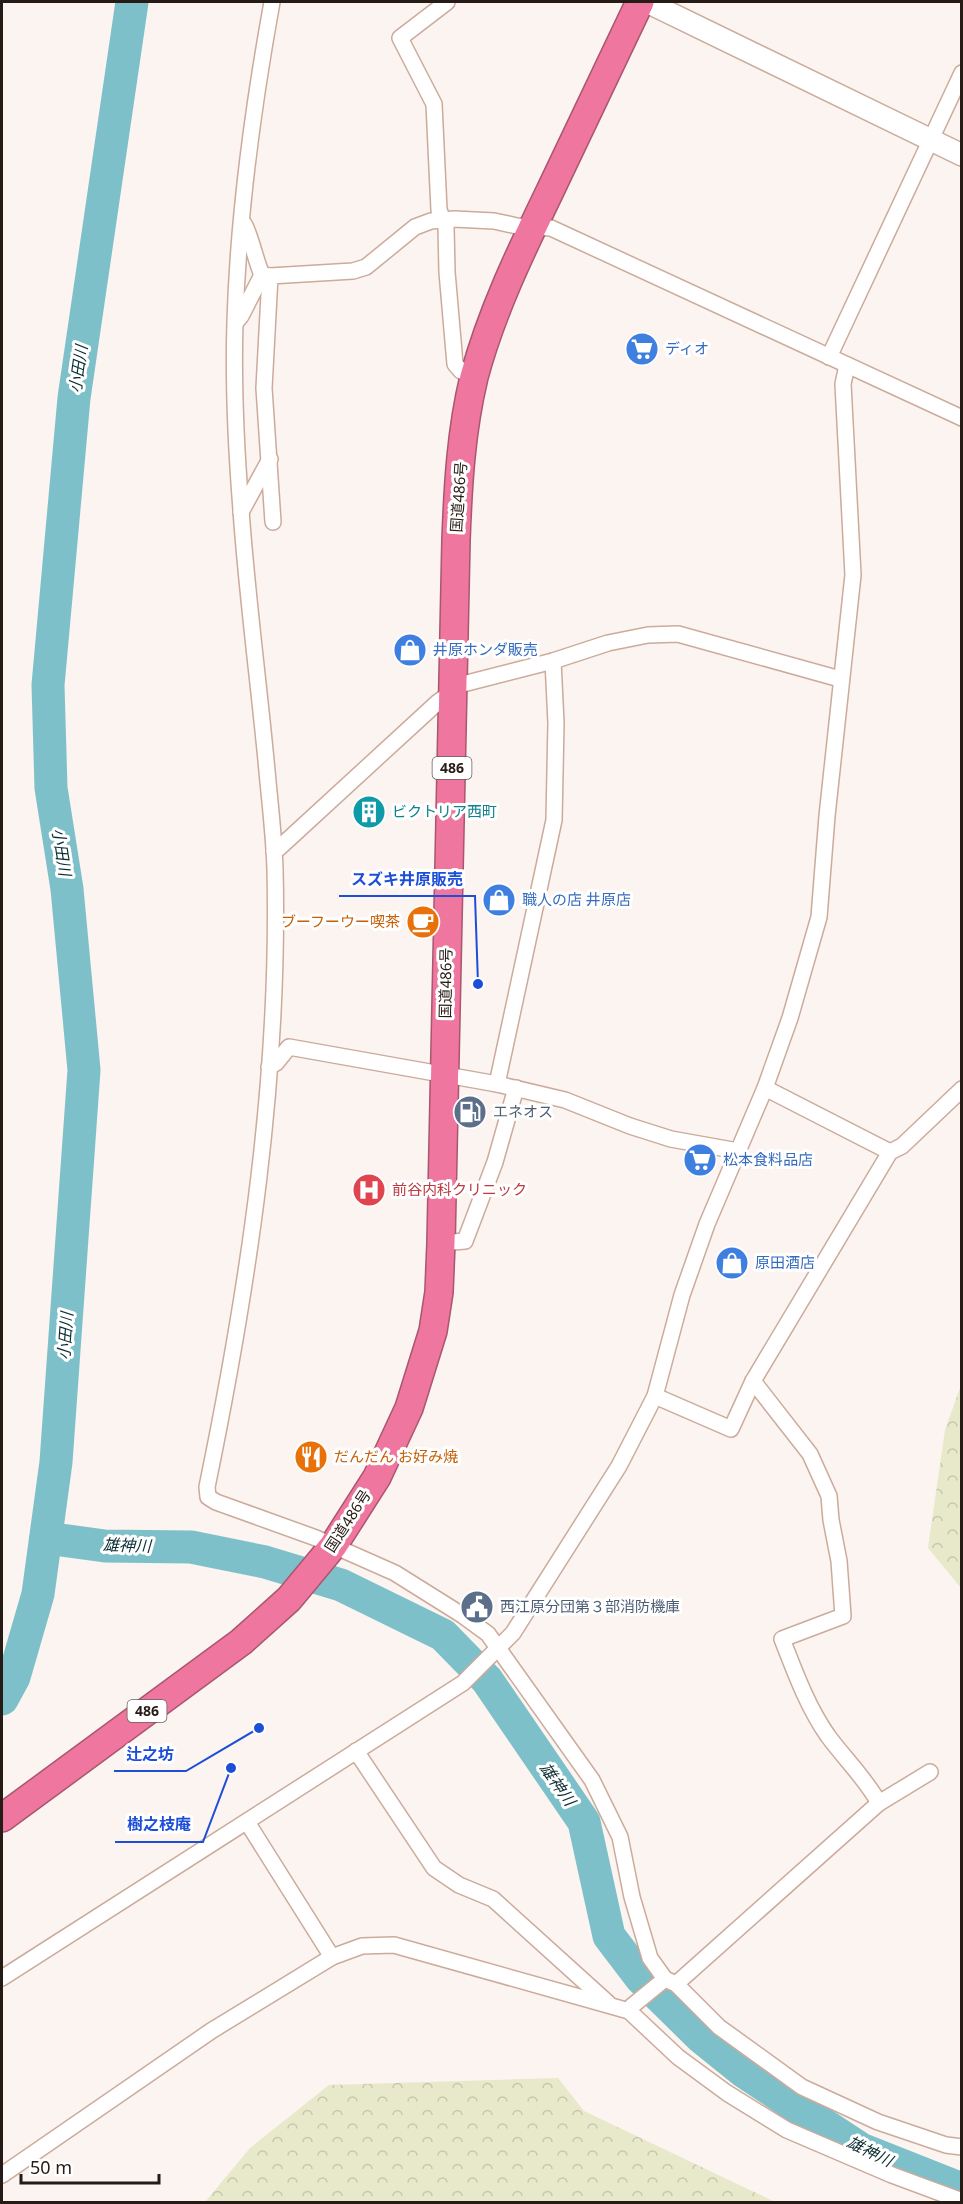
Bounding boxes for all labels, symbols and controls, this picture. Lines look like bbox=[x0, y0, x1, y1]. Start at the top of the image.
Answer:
supermarket icon: ディオ bbox=[624, 331, 660, 367]
place label: ディオ bbox=[665, 338, 709, 358]
water label: 小田川 bbox=[64, 342, 93, 394]
street label: 国道486号 bbox=[446, 461, 470, 533]
shop icon: 井原ホンダ販売 bbox=[392, 632, 428, 668]
place label: 井原ホンダ販売 bbox=[433, 639, 538, 659]
road number: 486 bbox=[432, 757, 472, 779]
building icon: ビクトリア西町 bbox=[351, 794, 387, 830]
place label: ビクトリア西町 bbox=[392, 801, 497, 821]
water label: 小田川 bbox=[47, 827, 77, 879]
callout: スズキ井原販売 bbox=[339, 862, 475, 896]
text: スズキ井原販売 bbox=[351, 868, 463, 890]
shop icon: 職人の店 井原店 bbox=[481, 882, 517, 918]
place label: 職人の店 井原店 bbox=[522, 889, 631, 909]
cafe icon: ブーフーウー喫茶 bbox=[405, 904, 441, 940]
place label: ブーフーウー喫茶 bbox=[281, 911, 400, 931]
street label: 国道486号 bbox=[434, 947, 456, 1019]
fuel station icon: エネオス bbox=[452, 1094, 488, 1130]
place label: エネオス bbox=[493, 1101, 553, 1121]
supermarket icon: 松本食料品店 bbox=[682, 1142, 718, 1178]
place label: 松本食料品店 bbox=[723, 1149, 813, 1169]
hospital icon: 前谷内科クリニック bbox=[351, 1172, 387, 1208]
place label: 前谷内科クリニック bbox=[392, 1179, 527, 1199]
shop icon: 原田酒店 bbox=[714, 1245, 750, 1281]
place label: 原田酒店 bbox=[755, 1252, 815, 1272]
water label: 小田川 bbox=[52, 1309, 78, 1361]
restaurant icon: だんだん お好み焼 bbox=[293, 1439, 329, 1475]
place label: だんだん お好み焼 bbox=[334, 1446, 458, 1466]
street label: 国道486号 bbox=[320, 1485, 375, 1556]
water label: 雄神川 bbox=[103, 1533, 153, 1557]
public building icon: 西江原分団第３部消防機庫 bbox=[459, 1589, 495, 1625]
place label: 西江原分団第３部消防機庫 bbox=[500, 1596, 680, 1616]
road number: 486 bbox=[128, 1700, 166, 1722]
callout: 辻之坊 bbox=[114, 1737, 186, 1771]
text: 辻之坊 bbox=[126, 1743, 174, 1765]
water label: 雄神川 bbox=[535, 1758, 582, 1812]
callout: 樹之枝庵 bbox=[115, 1808, 203, 1842]
text: 樹之枝庵 bbox=[127, 1813, 191, 1835]
water label: 雄神川 bbox=[844, 2131, 898, 2172]
scale bar bbox=[21, 2147, 159, 2185]
text: 50 m bbox=[30, 2155, 72, 2179]

